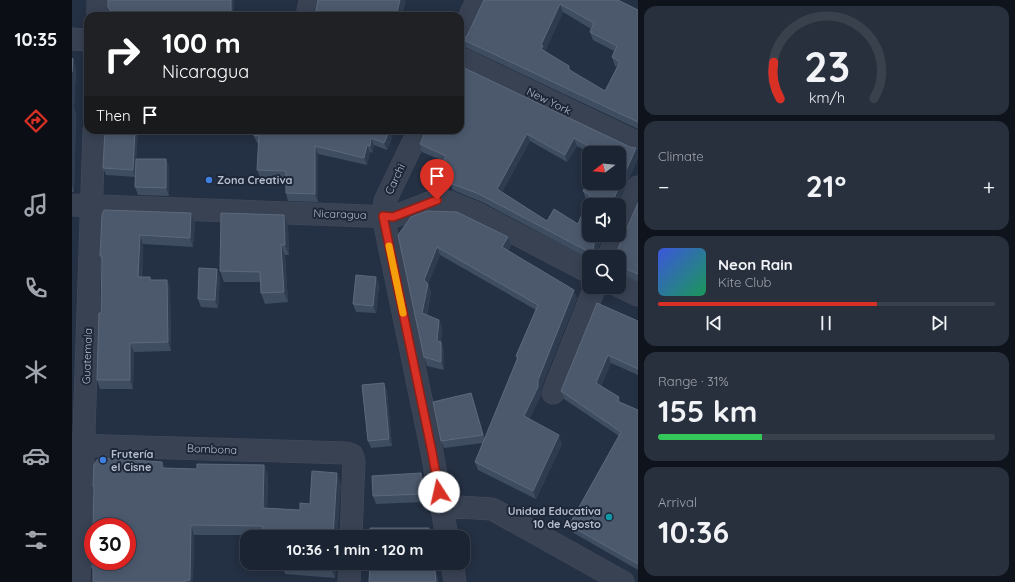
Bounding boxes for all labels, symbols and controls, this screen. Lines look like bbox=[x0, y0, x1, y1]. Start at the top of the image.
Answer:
text: 100 m bbox=[162, 25, 241, 60]
text: 10:35 bbox=[14, 28, 58, 51]
icon: right bbox=[96, 28, 148, 80]
text: 23 bbox=[803, 39, 850, 91]
text: Nicaragua bbox=[162, 60, 249, 83]
street label: New York bbox=[524, 84, 574, 118]
text: km/h bbox=[808, 88, 845, 106]
icon: arrive bbox=[139, 104, 161, 126]
text: Then bbox=[96, 106, 131, 125]
icon: directions bbox=[22, 107, 50, 135]
north arrow bbox=[582, 146, 626, 190]
map controls bbox=[582, 146, 626, 294]
text: Climate bbox=[658, 148, 704, 164]
pin bbox=[420, 159, 454, 200]
street label: Carchi bbox=[382, 161, 408, 197]
icon: arrive bbox=[426, 165, 448, 187]
text: 21° bbox=[806, 167, 846, 205]
place label: Zona Creativa bbox=[217, 173, 293, 187]
text: − bbox=[658, 173, 669, 201]
text: + bbox=[983, 173, 995, 201]
marker: Zona Creativa bbox=[204, 175, 214, 185]
icon: music bbox=[22, 191, 50, 219]
button: sound bbox=[582, 198, 626, 242]
street label: Nicaragua bbox=[313, 206, 367, 222]
button: search bbox=[582, 250, 626, 294]
text: Neon Rain bbox=[718, 255, 793, 274]
icon: phone bbox=[22, 274, 50, 302]
text: Kite Club bbox=[718, 274, 771, 290]
icon: previous bbox=[703, 312, 725, 334]
icon: pause bbox=[815, 312, 837, 334]
icon: next bbox=[928, 312, 950, 334]
street label: Guatemala bbox=[79, 328, 95, 384]
icon: climate bbox=[22, 358, 50, 386]
text: Range · 31% bbox=[658, 373, 729, 389]
text: 155 km bbox=[658, 392, 757, 430]
street label: Bombona bbox=[187, 441, 237, 457]
icon: car bbox=[22, 442, 50, 470]
place label: Frutería el Cisne bbox=[111, 447, 154, 474]
marker: Frutería el Cisne bbox=[98, 455, 108, 465]
position arrow bbox=[418, 471, 460, 513]
text: Arrival bbox=[658, 494, 697, 510]
place label: Unidad Educativa 10 de Agosto bbox=[508, 504, 601, 531]
marker: Unidad Educativa 10 de Agosto bbox=[604, 512, 614, 522]
text: 10:36 bbox=[658, 513, 729, 551]
speed limit sign: 30 bbox=[84, 518, 136, 570]
icon: filters bbox=[22, 526, 50, 554]
text: 10:36 · 1 min · 120 m bbox=[287, 540, 423, 559]

